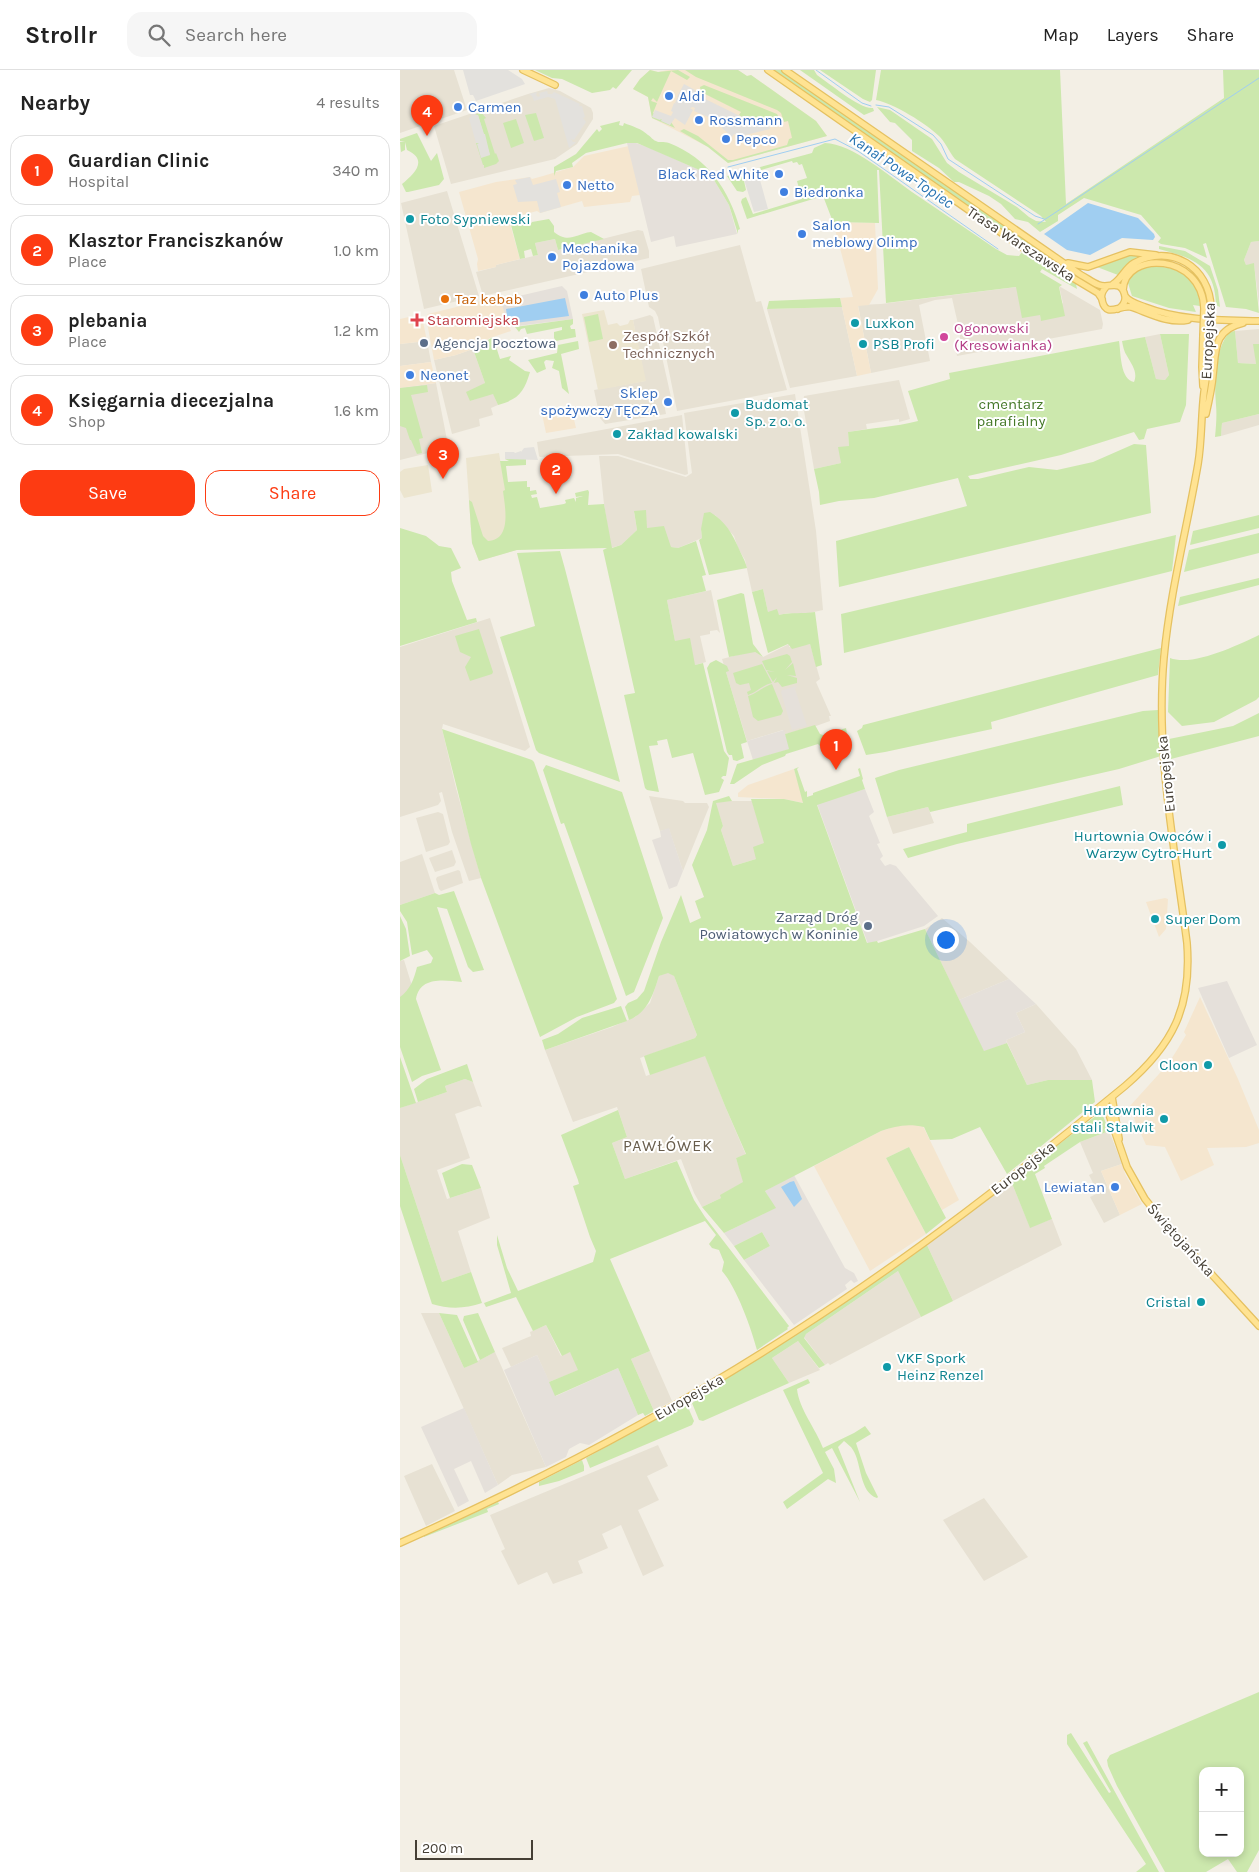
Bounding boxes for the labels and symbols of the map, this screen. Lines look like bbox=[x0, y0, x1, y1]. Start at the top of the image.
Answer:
place label: Aldi bbox=[679, 87, 705, 105]
marker: Aldi bbox=[663, 90, 675, 102]
pin: 4 bbox=[411, 95, 443, 136]
place label: Carmen bbox=[468, 98, 522, 116]
marker: Carmen bbox=[452, 101, 464, 113]
place label: Rossmann bbox=[709, 111, 783, 129]
marker: Rossmann bbox=[693, 114, 705, 126]
water label: Kanał Powa-Topiec bbox=[846, 128, 958, 213]
place label: Pepco bbox=[736, 130, 777, 148]
marker: Pepco bbox=[720, 133, 732, 145]
place label: Black Red White bbox=[658, 165, 769, 183]
marker: Black Red White bbox=[773, 168, 785, 180]
place label: Netto bbox=[577, 176, 614, 194]
marker: Netto bbox=[561, 179, 573, 191]
place label: Biedronka bbox=[794, 183, 864, 201]
marker: Biedronka bbox=[778, 186, 790, 198]
street label: Trasa Warszawska bbox=[964, 202, 1078, 286]
place label: Foto Sypniewski bbox=[420, 210, 531, 228]
marker: Foto Sypniewski bbox=[404, 213, 416, 225]
place label: Salon meblowy Olimp bbox=[812, 216, 918, 251]
marker: Salon meblowy Olimp bbox=[796, 228, 808, 240]
place label: Mechanika Pojazdowa bbox=[562, 239, 638, 274]
marker: Mechanika Pojazdowa bbox=[546, 251, 558, 263]
place label: Auto Plus bbox=[594, 286, 659, 304]
marker: Auto Plus bbox=[578, 289, 590, 301]
place label: Taz kebab bbox=[455, 290, 522, 308]
marker: Taz kebab bbox=[439, 293, 451, 305]
street label: Europejska bbox=[1197, 302, 1219, 380]
place label: Staromiejska bbox=[427, 311, 519, 329]
marker: Staromiejska bbox=[411, 314, 423, 326]
place label: Luxkon bbox=[865, 314, 914, 332]
marker: Luxkon bbox=[849, 317, 861, 329]
place label: Ogonowski (Kresowianka) bbox=[954, 319, 1052, 354]
place label: Zespół Szkół Technicznych bbox=[623, 327, 715, 362]
marker: Ogonowski (Kresowianka) bbox=[938, 331, 950, 343]
place label: Agencja Pocztowa bbox=[434, 334, 556, 352]
place label: PSB Profi bbox=[873, 335, 935, 353]
marker: Agencja Pocztowa bbox=[418, 337, 430, 349]
marker: PSB Profi bbox=[857, 338, 869, 350]
marker: Zespół Szkół Technicznych bbox=[607, 339, 619, 351]
place label: Neonet bbox=[420, 366, 469, 384]
marker: Neonet bbox=[404, 369, 416, 381]
place label: Sklep spożywczy TĘCZA bbox=[540, 384, 658, 419]
place label: Budomat Sp. z o. o. bbox=[745, 395, 809, 430]
park label: cmentarz parafialny bbox=[977, 395, 1045, 430]
marker: Sklep spożywczy TĘCZA bbox=[662, 396, 674, 408]
marker: Budomat Sp. z o. o. bbox=[729, 407, 741, 419]
place label: Zakład kowalski bbox=[627, 425, 738, 443]
marker: Zakład kowalski bbox=[611, 428, 623, 440]
pin: 3 bbox=[427, 438, 459, 479]
pin: 2 bbox=[540, 453, 572, 494]
pin: 1 bbox=[820, 729, 852, 770]
street label: Europejska bbox=[1153, 735, 1179, 813]
place label: Hurtownia Owoców i Warzyw Cytro-Hurt bbox=[1074, 827, 1212, 862]
marker: Hurtownia Owoców i Warzyw Cytro-Hurt bbox=[1216, 839, 1228, 851]
place label: Zarząd Dróg Powiatowych w Koninie bbox=[699, 908, 859, 943]
place label: Super Dom bbox=[1165, 910, 1241, 928]
marker: Super Dom bbox=[1149, 913, 1161, 925]
marker: Zarząd Dróg Powiatowych w Koninie bbox=[862, 920, 874, 932]
your location bbox=[933, 927, 959, 953]
place label: Cloon bbox=[1159, 1056, 1198, 1074]
marker: Cloon bbox=[1202, 1059, 1214, 1071]
place label: Hurtownia stali Stalwit bbox=[1072, 1101, 1154, 1136]
marker: Hurtownia stali Stalwit bbox=[1158, 1113, 1170, 1125]
district label: PAWŁÓWEK bbox=[623, 1136, 713, 1155]
street label: Europejska bbox=[987, 1137, 1059, 1199]
place label: Lewiatan bbox=[1044, 1178, 1105, 1196]
marker: Lewiatan bbox=[1109, 1181, 1121, 1193]
street label: Świętojańska bbox=[1143, 1200, 1219, 1280]
place label: Cristal bbox=[1146, 1293, 1191, 1311]
marker: Cristal bbox=[1195, 1296, 1207, 1308]
place label: VKF Spork Heinz Renzel bbox=[897, 1349, 984, 1384]
marker: VKF Spork Heinz Renzel bbox=[881, 1361, 893, 1373]
street label: Europejska bbox=[651, 1370, 727, 1424]
scale bar bbox=[415, 1837, 532, 1860]

